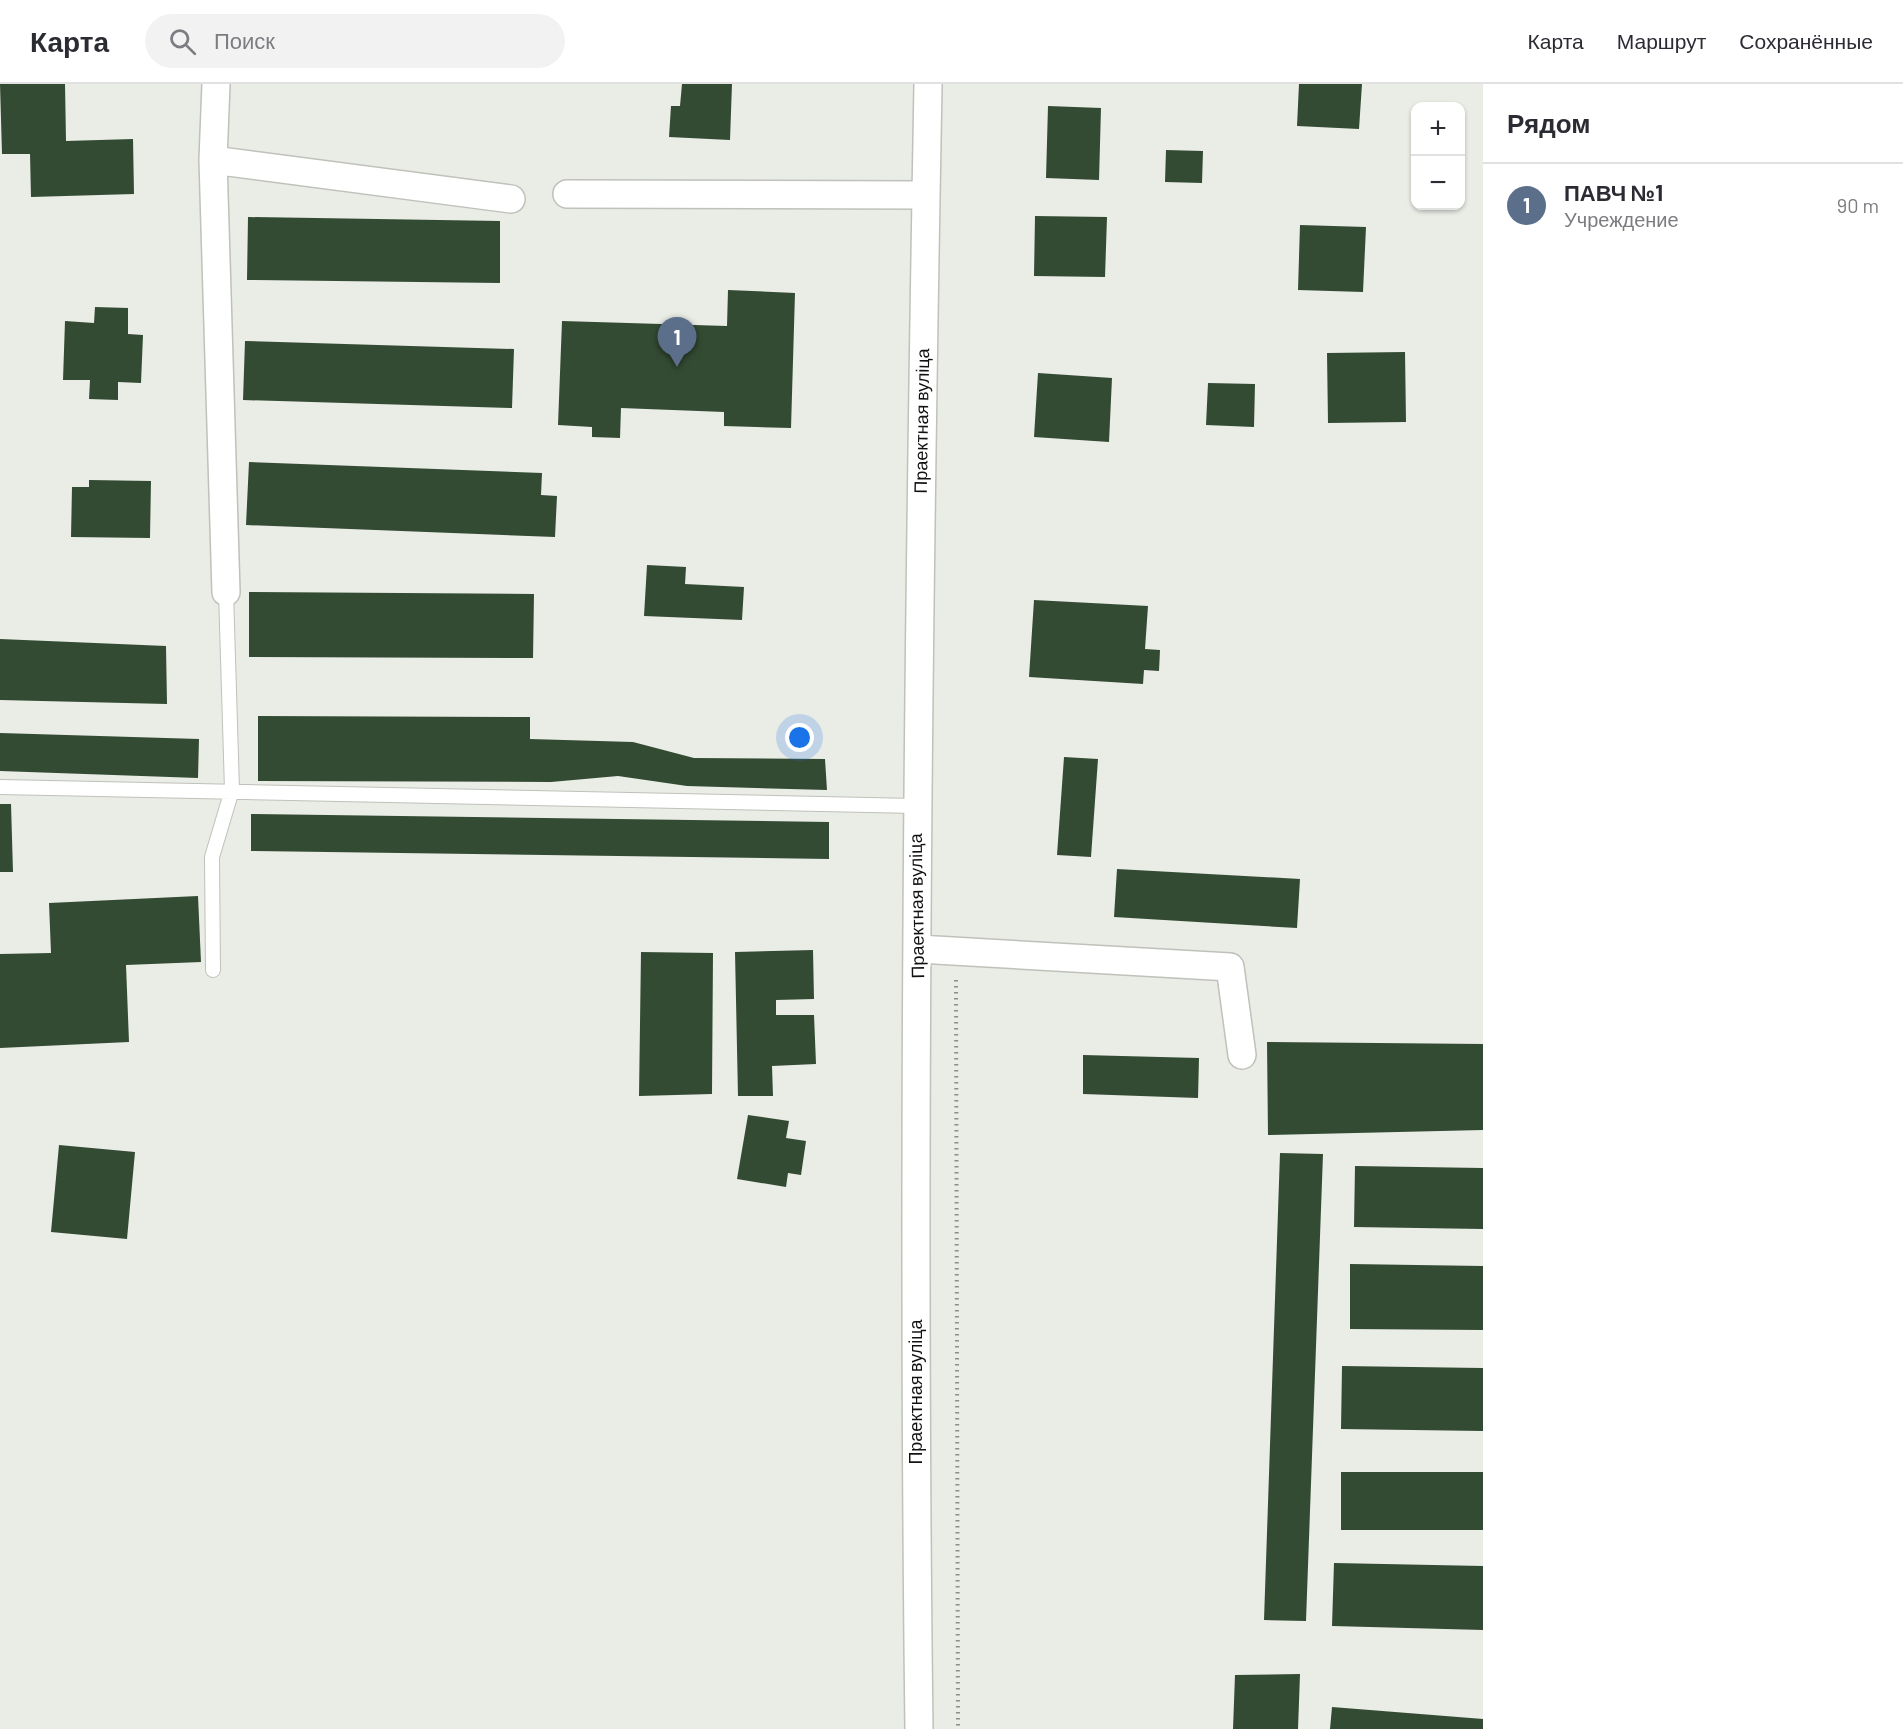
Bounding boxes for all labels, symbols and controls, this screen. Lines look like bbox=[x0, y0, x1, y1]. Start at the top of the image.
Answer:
search box bbox=[145, 14, 565, 68]
text: Карта bbox=[30, 24, 109, 58]
icon: search bbox=[166, 25, 199, 58]
text: Поиск bbox=[214, 27, 275, 53]
text: Карта bbox=[1528, 28, 1584, 53]
text: Маршрут bbox=[1617, 28, 1706, 53]
text: Сохранённые bbox=[1739, 28, 1873, 53]
map controls bbox=[1411, 102, 1465, 210]
button: + bbox=[1411, 102, 1465, 156]
text: Рядом bbox=[1507, 107, 1590, 138]
button: − bbox=[1411, 156, 1465, 210]
text: ПАВЧ №1 bbox=[1564, 179, 1663, 205]
text: 1 bbox=[1523, 193, 1530, 217]
text: 90 m bbox=[1837, 193, 1879, 217]
text: Учреждение bbox=[1564, 207, 1679, 231]
pin: 1 bbox=[658, 318, 696, 367]
street label: Праектная вуліца bbox=[909, 347, 933, 494]
your location bbox=[785, 723, 814, 752]
street label: Праектная вуліца bbox=[904, 832, 928, 979]
street label: Праектная вуліца bbox=[904, 1318, 926, 1465]

